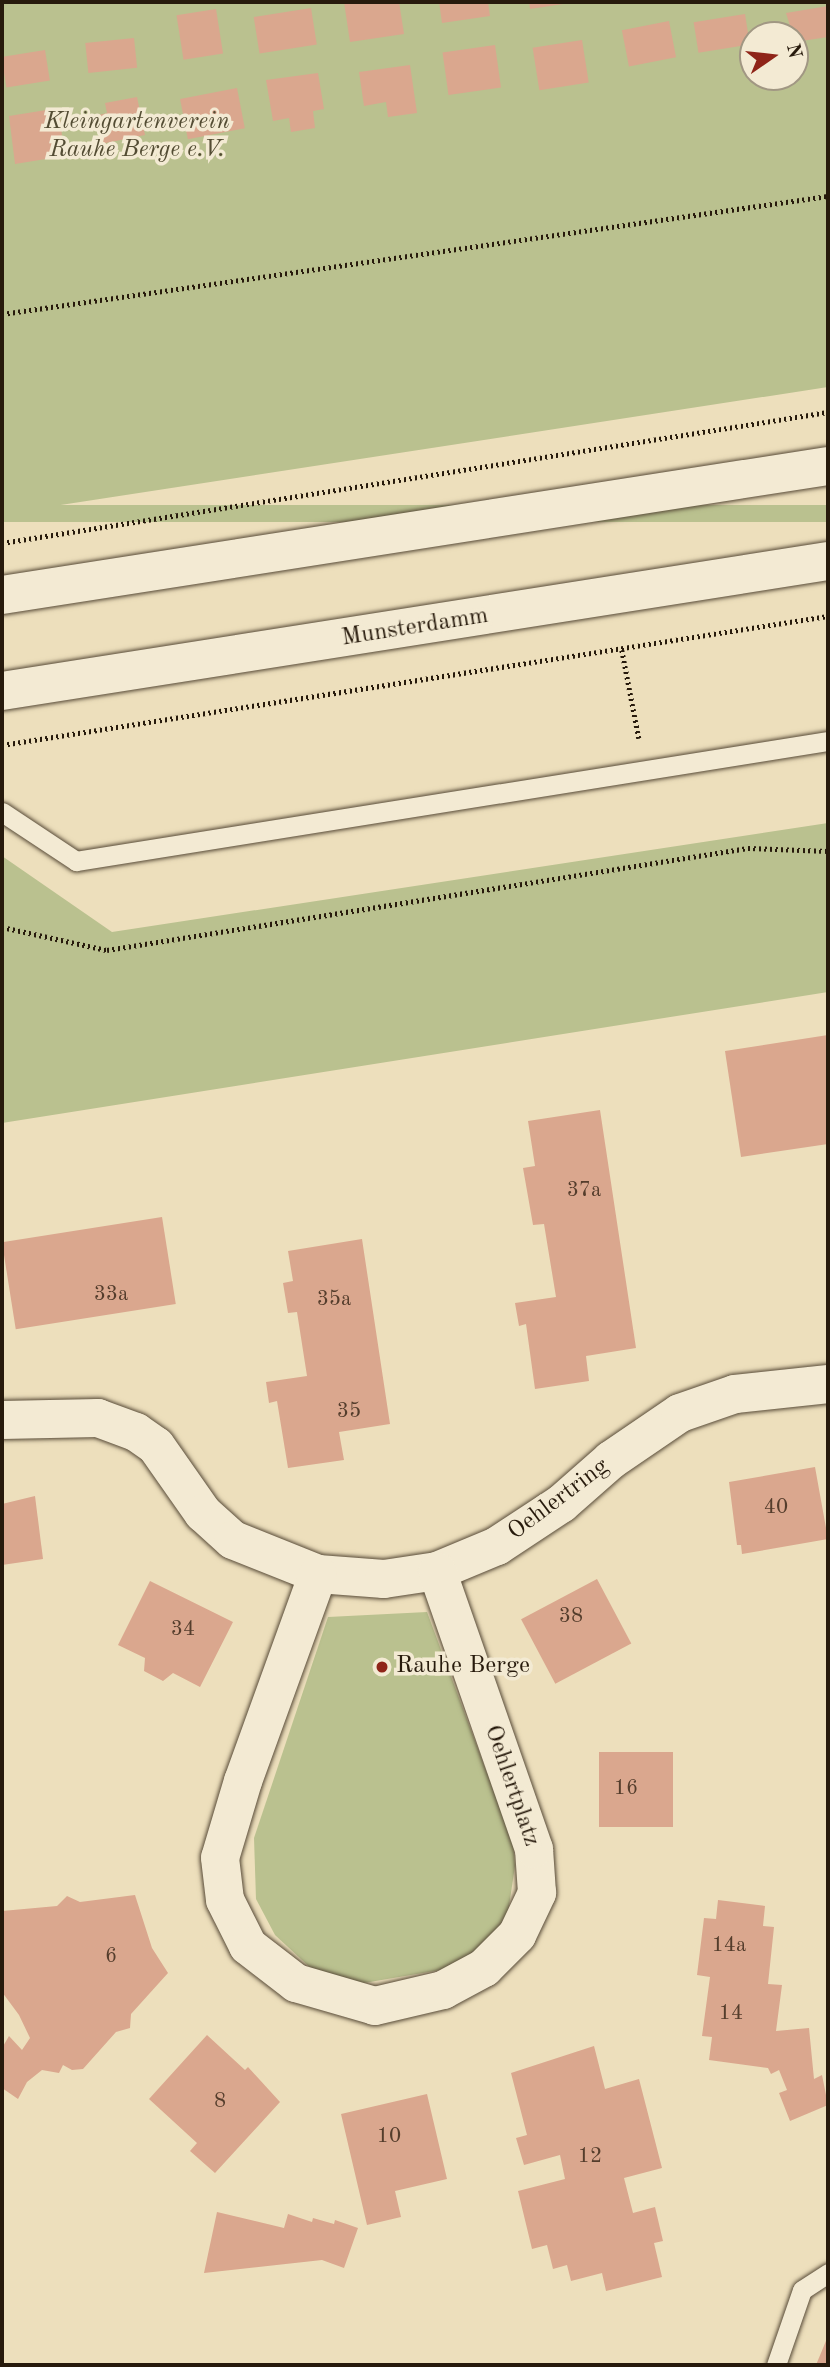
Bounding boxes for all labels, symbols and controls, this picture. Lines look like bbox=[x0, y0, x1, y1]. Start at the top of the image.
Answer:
north arrow bbox=[739, 21, 809, 91]
text: N bbox=[782, 42, 804, 61]
park label: Kleingartenverein Rauhe Berge e.V. bbox=[44, 109, 230, 165]
street label: Munsterdamm bbox=[340, 602, 490, 654]
house number: 37a bbox=[567, 1178, 601, 1204]
house number: 33a bbox=[94, 1282, 128, 1308]
house number: 35a bbox=[317, 1287, 351, 1313]
house number: 35 bbox=[337, 1399, 361, 1425]
street label: Oehlertring bbox=[503, 1453, 615, 1547]
house number: 40 bbox=[764, 1495, 788, 1521]
house number: 38 bbox=[559, 1604, 583, 1630]
house number: 34 bbox=[171, 1617, 195, 1643]
place label: Rauhe Berge bbox=[396, 1653, 530, 1681]
marker: Rauhe Berge bbox=[374, 1659, 390, 1675]
street label: Oehlertplatz bbox=[477, 1722, 545, 1850]
house number: 16 bbox=[614, 1776, 638, 1802]
house number: 14a bbox=[712, 1933, 746, 1959]
house number: 6 bbox=[105, 1944, 117, 1970]
house number: 14 bbox=[719, 2001, 743, 2027]
house number: 8 bbox=[214, 2089, 226, 2115]
house number: 10 bbox=[377, 2124, 401, 2150]
house number: 12 bbox=[578, 2144, 602, 2170]

